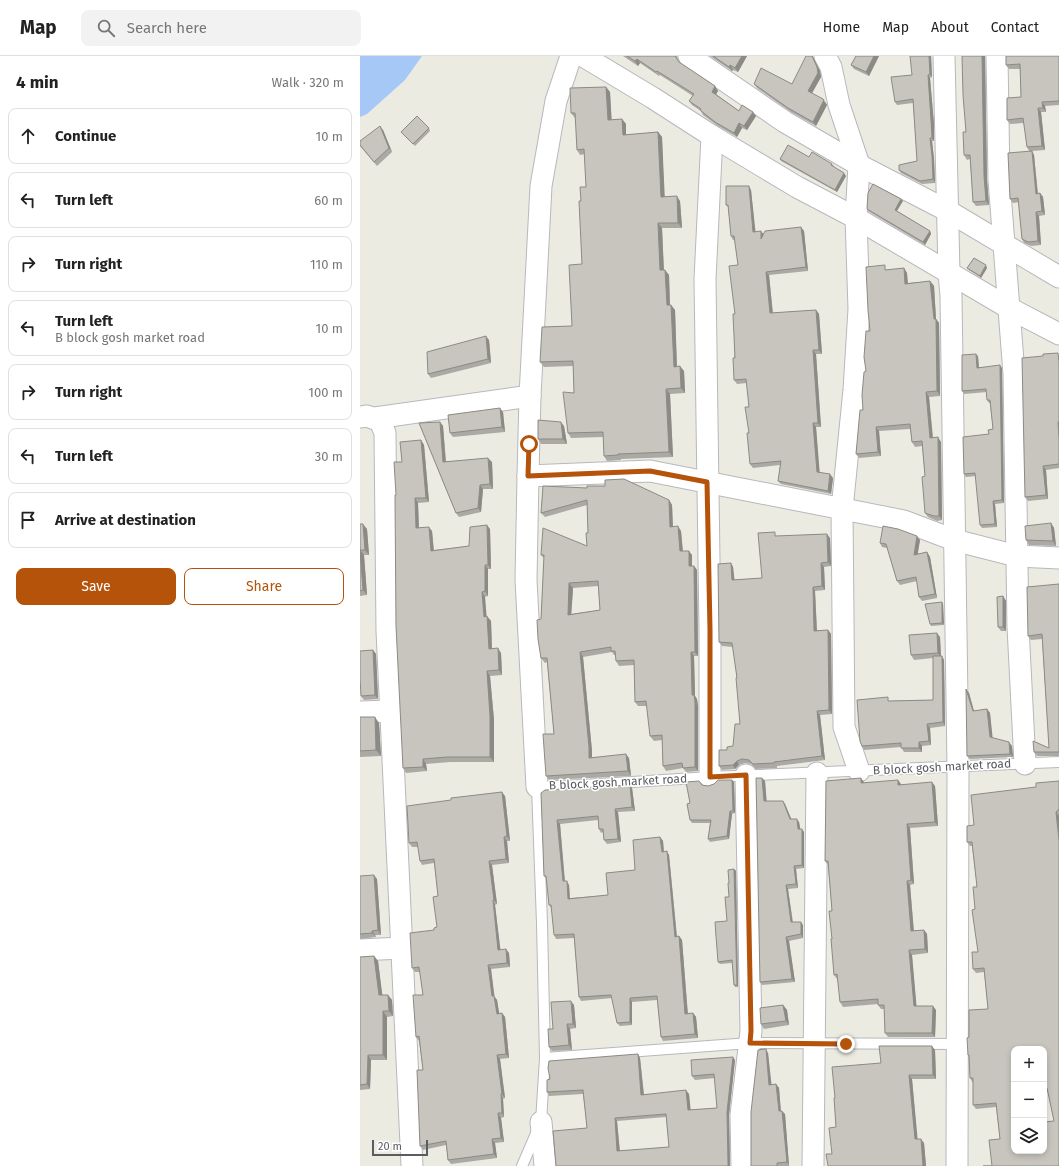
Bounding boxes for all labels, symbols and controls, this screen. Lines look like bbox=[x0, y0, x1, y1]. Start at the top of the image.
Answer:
search box bbox=[81, 10, 361, 46]
text: Map bbox=[20, 16, 57, 39]
icon: search bbox=[95, 17, 117, 39]
text: Search here bbox=[127, 19, 207, 37]
text: Home bbox=[823, 19, 860, 36]
text: Map bbox=[882, 19, 909, 36]
text: About bbox=[931, 19, 969, 36]
text: Contact bbox=[991, 19, 1039, 36]
text: 4 min bbox=[16, 72, 59, 93]
text: Walk · 320 m bbox=[272, 75, 344, 90]
icon: ahead bbox=[17, 125, 39, 147]
text: Continue bbox=[55, 127, 116, 145]
text: 10 m bbox=[316, 129, 343, 144]
icon: left bbox=[17, 189, 39, 211]
text: Turn left bbox=[55, 191, 113, 209]
text: 60 m bbox=[314, 193, 343, 208]
icon: right bbox=[17, 253, 39, 275]
text: Turn right bbox=[55, 255, 122, 273]
text: 110 m bbox=[310, 257, 343, 272]
text: Turn left bbox=[55, 312, 113, 330]
icon: left bbox=[17, 317, 39, 339]
text: 10 m bbox=[316, 321, 343, 336]
text: B block gosh market road bbox=[55, 330, 205, 345]
icon: right bbox=[17, 381, 39, 403]
text: Turn right bbox=[55, 383, 122, 401]
text: 100 m bbox=[308, 385, 343, 400]
route start bbox=[520, 435, 538, 453]
icon: left bbox=[17, 445, 39, 467]
text: Turn left bbox=[55, 447, 113, 465]
text: 30 m bbox=[315, 449, 343, 464]
icon: arrive bbox=[17, 509, 39, 531]
text: Arrive at destination bbox=[55, 511, 196, 529]
button: Save bbox=[16, 568, 176, 605]
button: Share bbox=[184, 568, 344, 605]
street label: B block gosh market road bbox=[873, 756, 1011, 778]
street label: B block gosh market road bbox=[549, 771, 687, 793]
route end bbox=[837, 1035, 855, 1053]
map controls bbox=[1011, 1046, 1047, 1154]
button: + bbox=[1011, 1046, 1047, 1082]
button: − bbox=[1011, 1082, 1047, 1118]
button: layers bbox=[1011, 1118, 1047, 1154]
scale bar bbox=[372, 1138, 428, 1157]
text: 20 m bbox=[378, 1140, 402, 1153]

